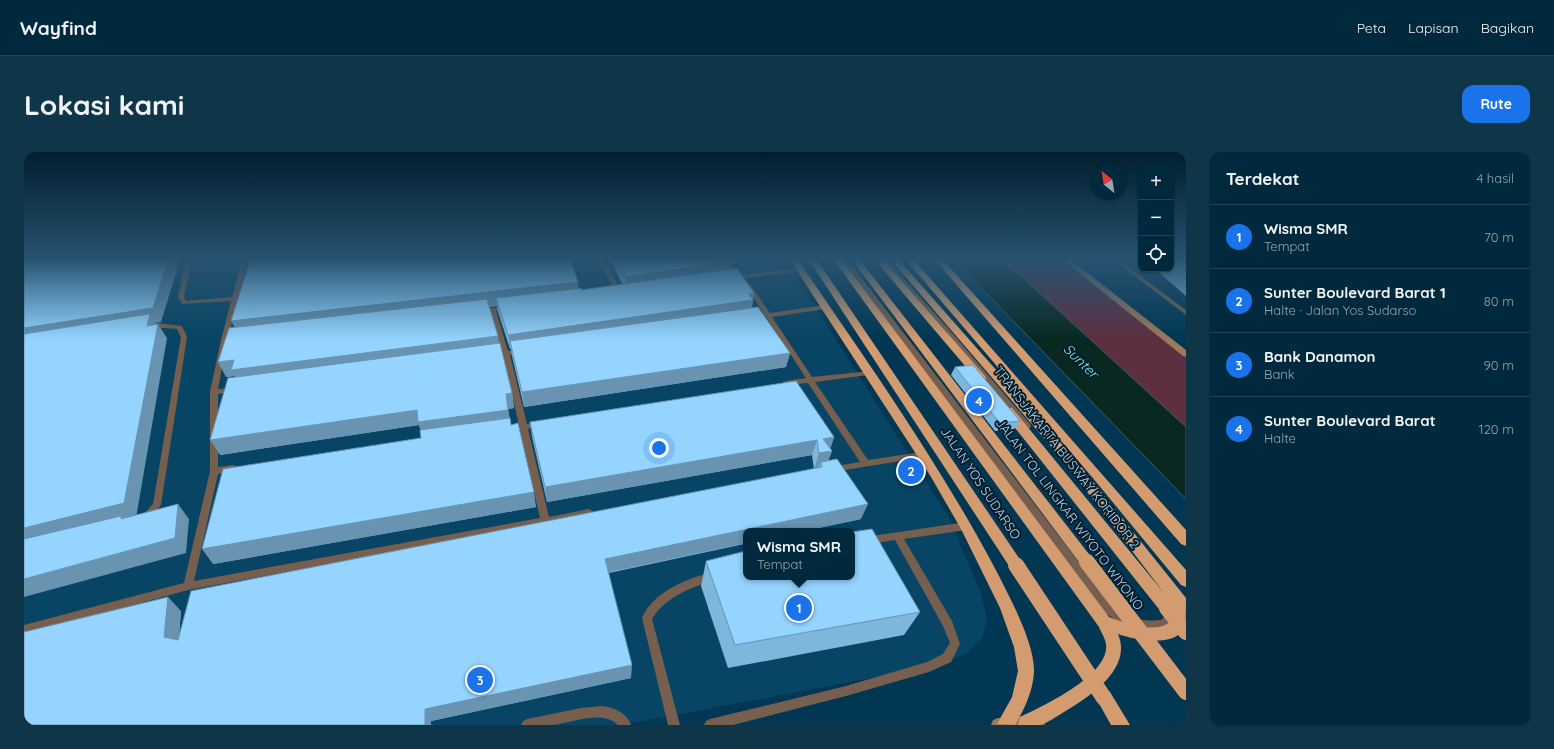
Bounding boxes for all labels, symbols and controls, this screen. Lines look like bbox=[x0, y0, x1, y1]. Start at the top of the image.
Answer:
text: Wayfind bbox=[20, 16, 97, 40]
text: Peta bbox=[1357, 19, 1386, 37]
text: Lapisan bbox=[1408, 19, 1459, 37]
text: Bagikan bbox=[1481, 19, 1534, 37]
button: Rute bbox=[1462, 85, 1530, 123]
text: Lokasi kami bbox=[24, 87, 184, 122]
north arrow bbox=[1090, 164, 1126, 200]
map controls bbox=[1138, 164, 1174, 272]
button: + bbox=[1138, 164, 1174, 200]
text: Terdekat bbox=[1226, 168, 1300, 189]
text: 4 hasil bbox=[1476, 170, 1514, 186]
button: − bbox=[1138, 200, 1174, 236]
text: Wisma SMR bbox=[1264, 219, 1348, 238]
text: 1 bbox=[1236, 229, 1242, 245]
text: 70 m bbox=[1484, 229, 1514, 245]
button: locate bbox=[1138, 236, 1174, 272]
text: Tempat bbox=[1264, 238, 1310, 254]
text: Sunter Boulevard Barat 1 bbox=[1264, 283, 1446, 302]
text: 2 bbox=[1235, 293, 1243, 309]
text: 80 m bbox=[1484, 293, 1514, 309]
text: Halte · Jalan Yos Sudarso bbox=[1264, 302, 1416, 318]
water label: Sunter bbox=[1060, 340, 1103, 383]
text: Bank Danamon bbox=[1264, 347, 1376, 366]
text: 3 bbox=[1236, 357, 1242, 373]
text: 90 m bbox=[1484, 357, 1514, 373]
street label: TRANSJAKARTA BUSWAY KORIDOR 2 bbox=[991, 363, 1143, 551]
text: Bank bbox=[1264, 366, 1295, 382]
pin: 4 bbox=[966, 386, 992, 416]
text: Sunter Boulevard Barat bbox=[1264, 411, 1436, 430]
street label: JALAN TOL LINGKAR WIYOTO WIYONO bbox=[993, 415, 1147, 613]
text: 4 bbox=[1235, 421, 1243, 437]
text: 120 m bbox=[1479, 421, 1514, 437]
street label: JALAN YOS SUDARSO bbox=[937, 424, 1025, 542]
text: Halte bbox=[1264, 430, 1296, 446]
your location bbox=[649, 438, 669, 458]
pin: 2 bbox=[898, 456, 924, 486]
popup bbox=[743, 528, 855, 580]
text: Wisma SMR bbox=[757, 537, 841, 556]
text: Tempat bbox=[757, 556, 803, 572]
pin: 1 bbox=[786, 593, 812, 623]
pin: 3 bbox=[467, 665, 493, 695]

